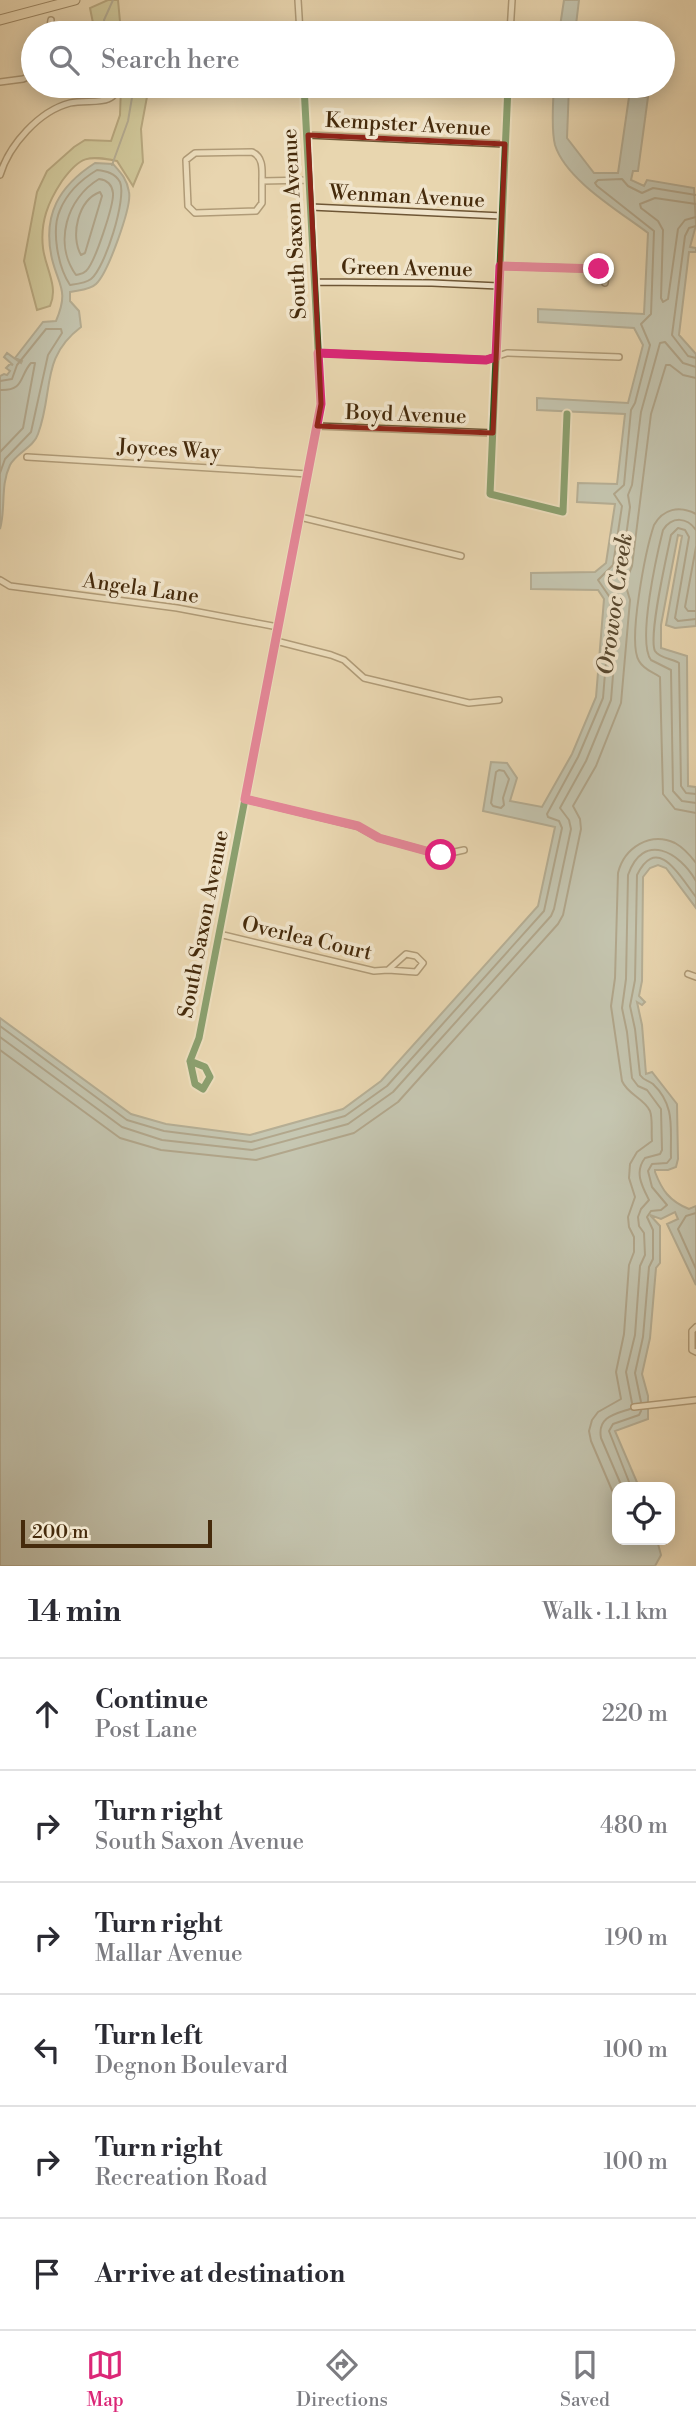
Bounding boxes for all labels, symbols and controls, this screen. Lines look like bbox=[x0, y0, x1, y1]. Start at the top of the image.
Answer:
search box bbox=[21, 21, 675, 98]
icon: search bbox=[45, 41, 83, 79]
text: Search here bbox=[101, 44, 240, 76]
street label: Kempster Avenue bbox=[324, 108, 492, 142]
street label: South Saxon Avenue bbox=[277, 128, 313, 320]
street label: Wenman Avenue bbox=[327, 180, 485, 214]
route end bbox=[583, 253, 614, 284]
street label: Green Avenue bbox=[341, 255, 473, 283]
street label: Boyd Avenue bbox=[344, 400, 467, 430]
street label: Joyces Way bbox=[116, 434, 222, 466]
water label: Orowoc Creek bbox=[591, 531, 639, 677]
street label: Angela Lane bbox=[80, 568, 201, 610]
street label: South Saxon Avenue bbox=[173, 828, 235, 1020]
route start bbox=[425, 839, 456, 870]
street label: Overlea Court bbox=[239, 911, 375, 967]
map controls bbox=[612, 1482, 675, 1545]
button: locate bbox=[612, 1482, 675, 1545]
scale bar bbox=[21, 1517, 212, 1549]
text: 200 m bbox=[32, 1520, 89, 1544]
text: 14 min bbox=[28, 1593, 121, 1631]
text: Walk · 1.1 km bbox=[542, 1598, 668, 1626]
text: Continue bbox=[95, 1684, 208, 1716]
icon: ahead bbox=[28, 1695, 66, 1733]
text: 220 m bbox=[602, 1700, 668, 1728]
text: Post Lane bbox=[95, 1716, 197, 1744]
text: Turn right bbox=[95, 1796, 223, 1828]
icon: right bbox=[28, 1807, 66, 1845]
text: 480 m bbox=[600, 1812, 668, 1840]
text: South Saxon Avenue bbox=[95, 1828, 304, 1856]
text: Turn right bbox=[95, 1908, 223, 1940]
icon: right bbox=[28, 1919, 66, 1957]
text: 190 m bbox=[605, 1924, 668, 1952]
text: Mallar Avenue bbox=[95, 1940, 243, 1968]
text: Turn left bbox=[95, 2020, 203, 2052]
icon: left bbox=[28, 2031, 66, 2069]
text: 100 m bbox=[603, 2036, 668, 2064]
text: Degnon Boulevard bbox=[95, 2052, 288, 2080]
text: Turn right bbox=[95, 2132, 223, 2164]
icon: right bbox=[28, 2143, 66, 2181]
text: 100 m bbox=[603, 2148, 668, 2176]
text: Recreation Road bbox=[95, 2164, 267, 2192]
icon: arrive bbox=[28, 2255, 66, 2293]
text: Arrive at destination bbox=[95, 2258, 345, 2290]
tab: Map bbox=[86, 2346, 124, 2412]
tab: Directions bbox=[296, 2346, 388, 2412]
tab: Saved bbox=[560, 2346, 610, 2412]

